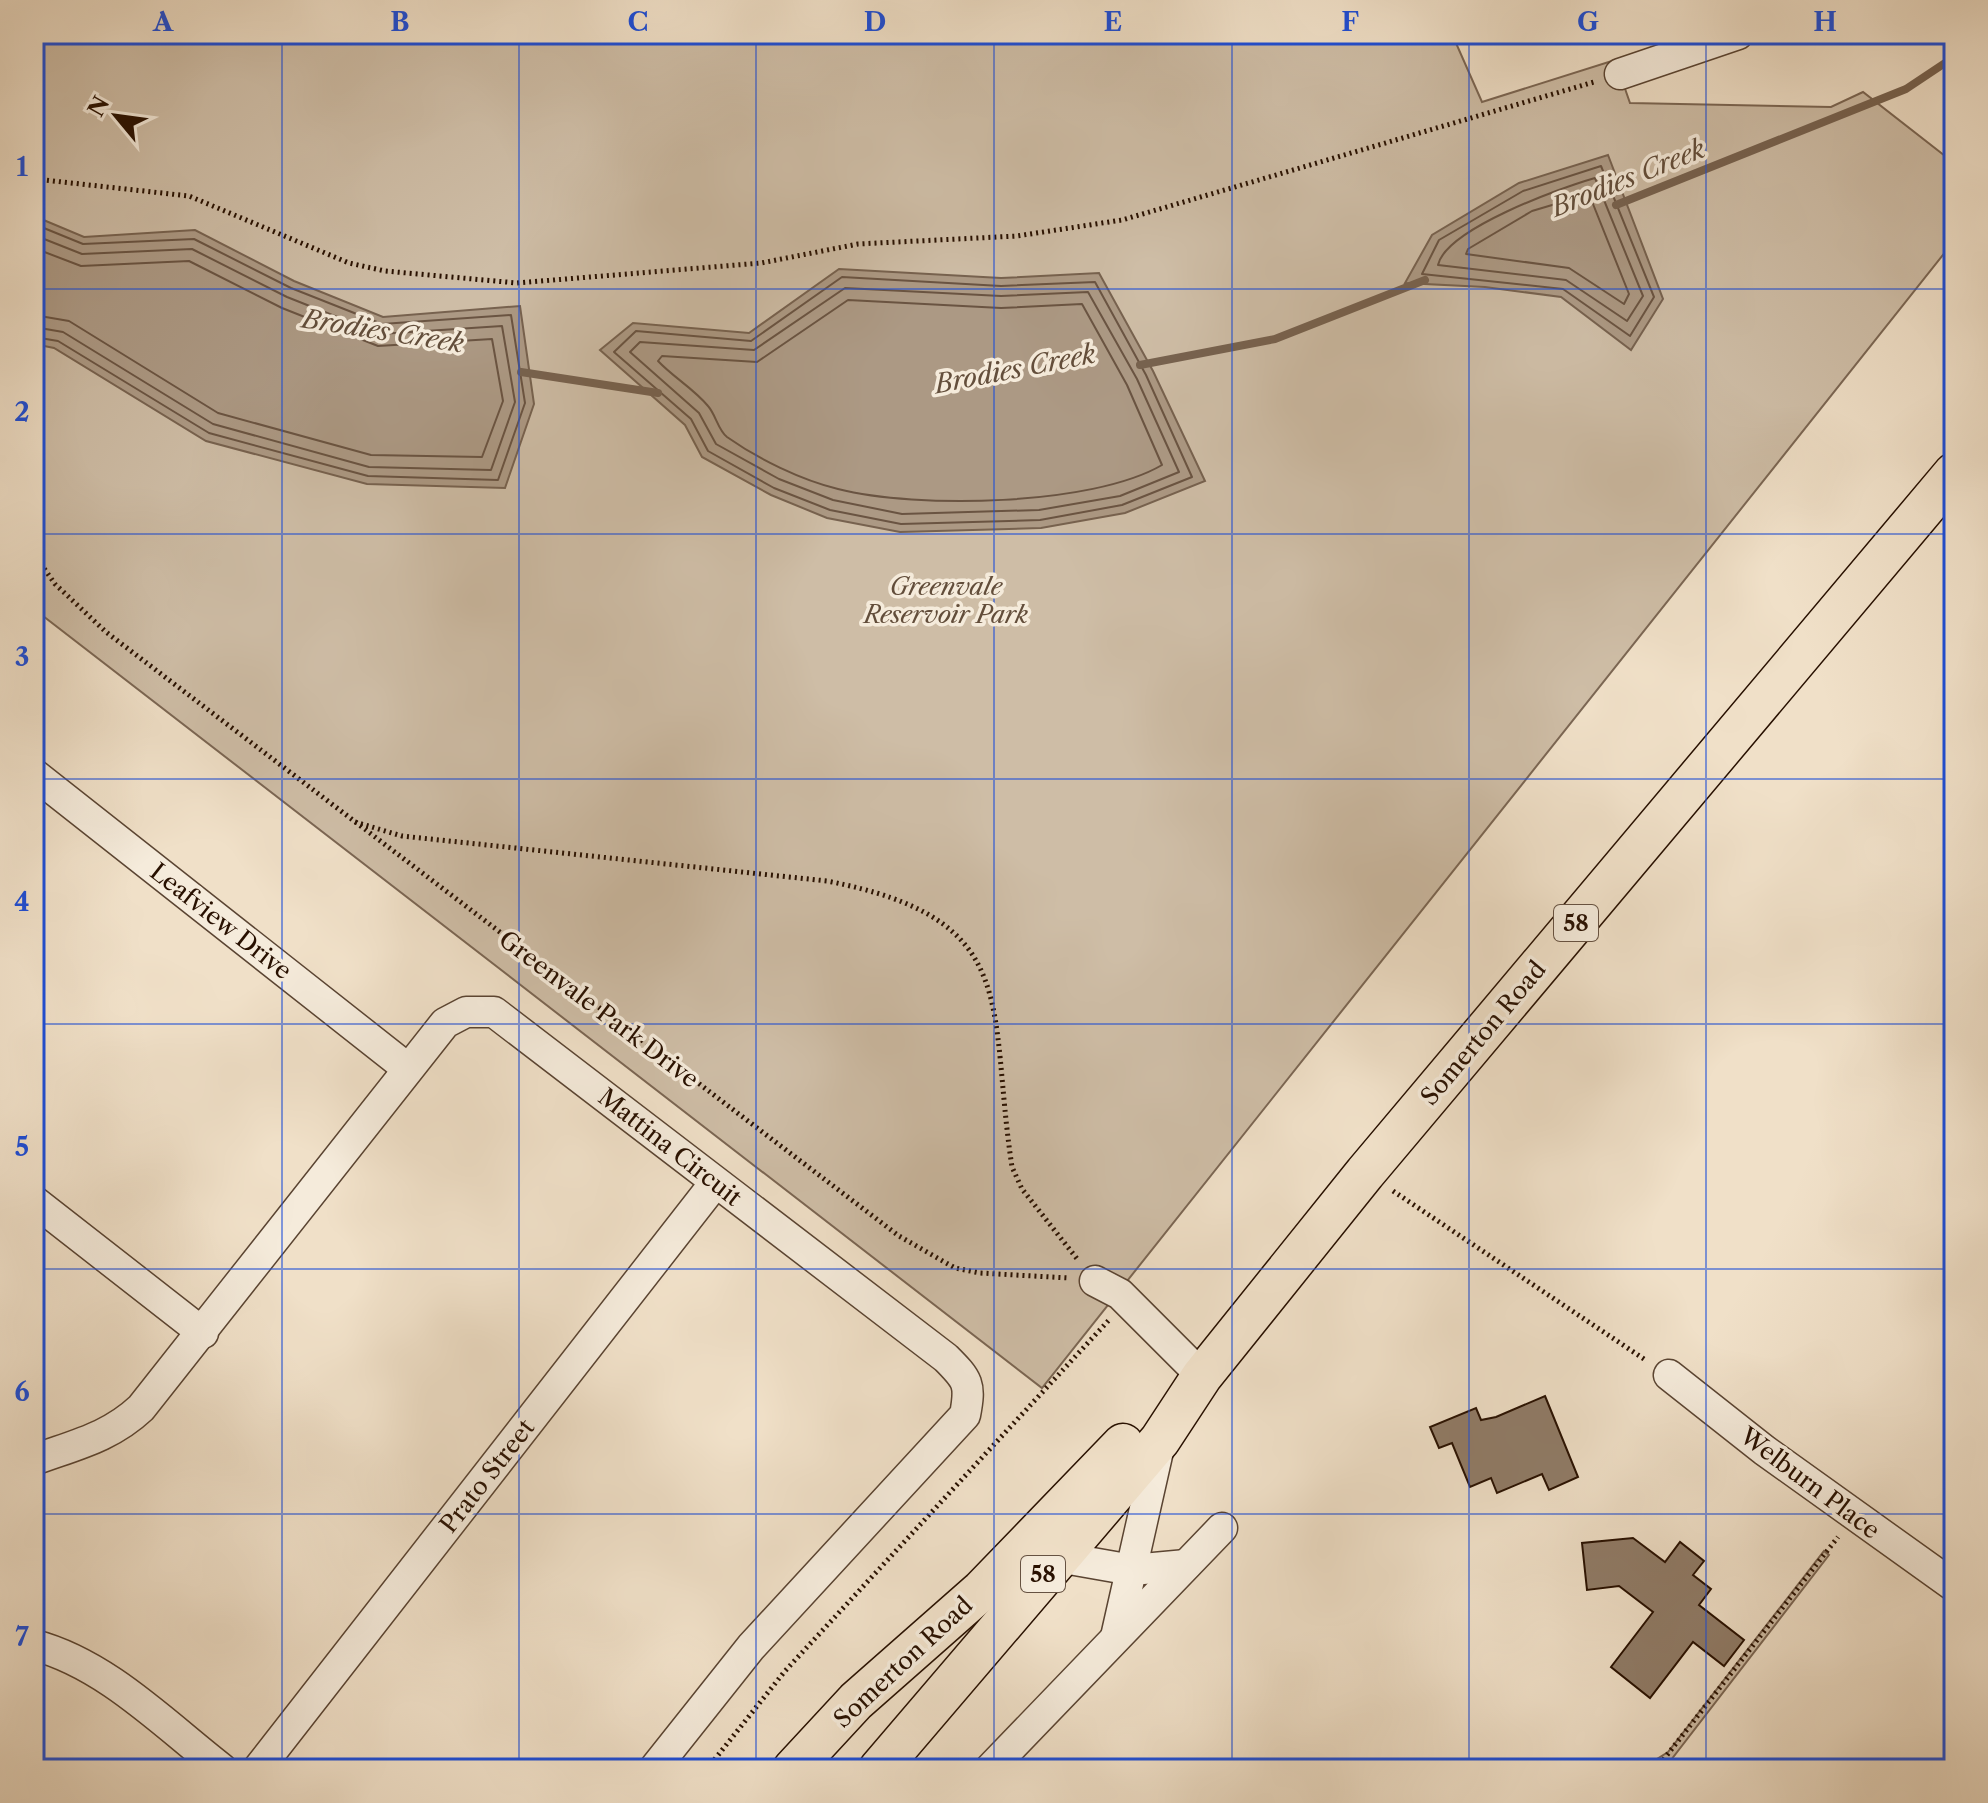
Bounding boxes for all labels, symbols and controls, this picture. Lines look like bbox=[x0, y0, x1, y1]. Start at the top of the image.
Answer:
text: A bbox=[152, 6, 174, 38]
text: B bbox=[390, 6, 410, 38]
text: C bbox=[628, 6, 648, 38]
text: D bbox=[864, 6, 886, 38]
text: E bbox=[1104, 6, 1122, 38]
text: F bbox=[1341, 6, 1359, 38]
text: G bbox=[1577, 6, 1599, 38]
text: H bbox=[1813, 6, 1837, 38]
north arrow bbox=[76, 76, 156, 156]
text: N bbox=[83, 92, 115, 121]
water label: Brodies Creek bbox=[1544, 132, 1710, 224]
text: 1 bbox=[16, 151, 28, 183]
water label: Brodies Creek bbox=[298, 302, 467, 360]
water label: Brodies Creek bbox=[930, 338, 1099, 401]
text: 2 bbox=[14, 396, 30, 428]
park label: Greenvale Reservoir Park bbox=[862, 572, 1029, 629]
text: 3 bbox=[15, 641, 29, 673]
street label: Leafview Drive bbox=[144, 857, 298, 985]
text: 4 bbox=[14, 886, 30, 918]
road number: 58 bbox=[1554, 905, 1598, 941]
street label: Greenvale Park Drive bbox=[493, 924, 705, 1094]
street label: Somerton Road bbox=[1414, 955, 1552, 1111]
street label: Mattina Circuit bbox=[593, 1082, 748, 1212]
text: 5 bbox=[15, 1131, 29, 1163]
text: 6 bbox=[14, 1376, 30, 1408]
street label: Prato Street bbox=[434, 1413, 541, 1539]
street label: Welburn Place bbox=[1734, 1420, 1886, 1545]
road number: 58 bbox=[1021, 1556, 1065, 1592]
street label: Somerton Road bbox=[828, 1590, 979, 1734]
text: 7 bbox=[15, 1621, 29, 1653]

